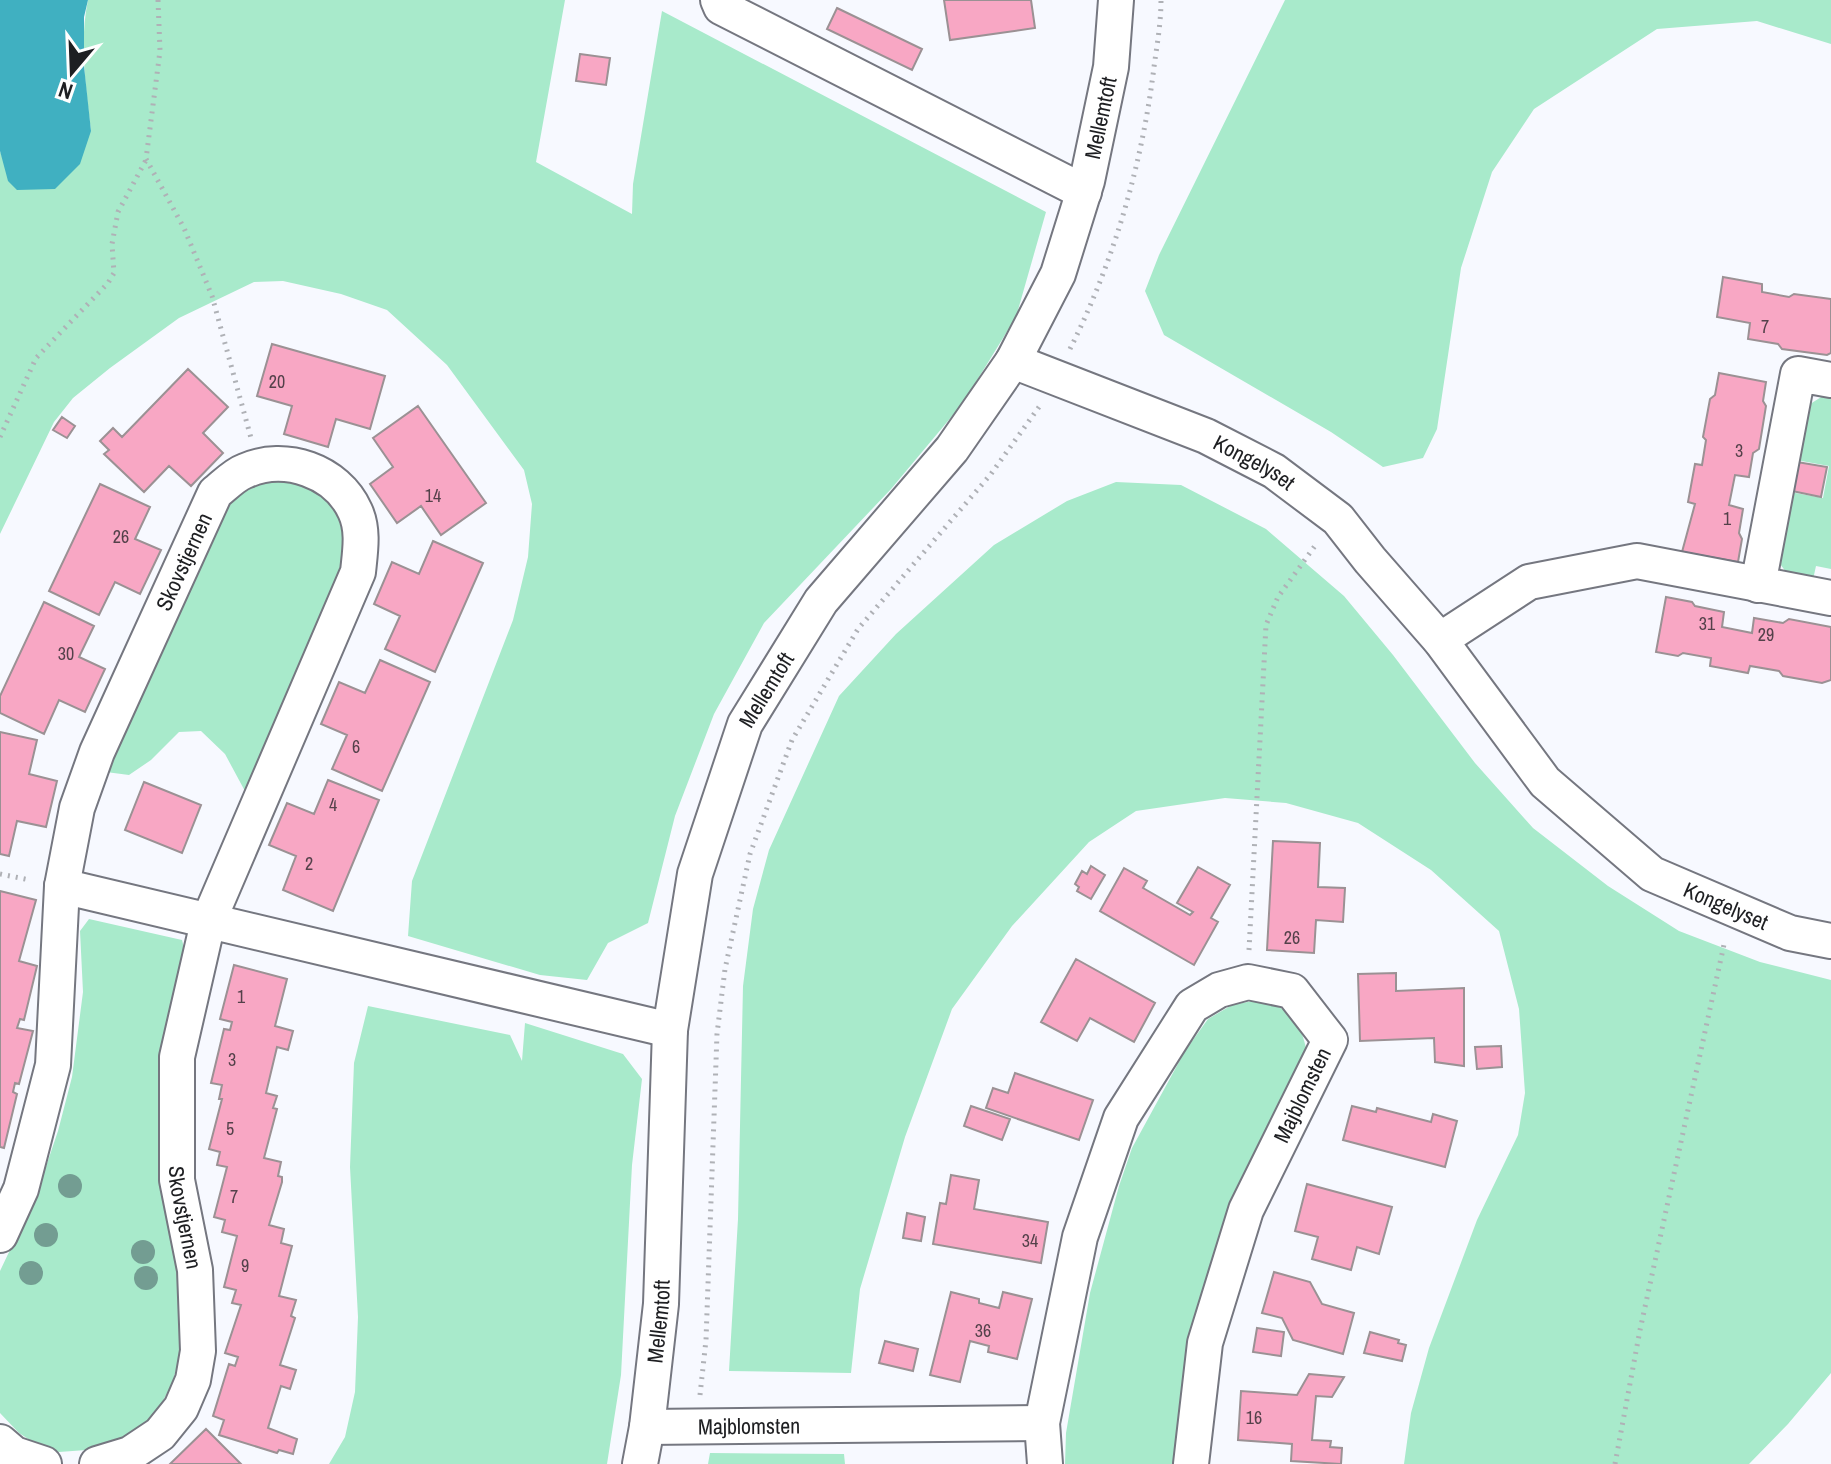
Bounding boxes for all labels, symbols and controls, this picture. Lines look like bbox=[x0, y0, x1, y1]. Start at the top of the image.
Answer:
north arrow bbox=[32, 32, 112, 112]
street label: Mellemtoft bbox=[1077, 74, 1124, 162]
text: N bbox=[54, 75, 77, 107]
house number: 7 bbox=[1761, 314, 1769, 339]
house number: 20 bbox=[269, 369, 285, 394]
street label: Kongelyset bbox=[1208, 427, 1302, 497]
house number: 3 bbox=[1735, 438, 1743, 463]
house number: 14 bbox=[425, 483, 441, 508]
house number: 1 bbox=[1723, 506, 1732, 531]
street label: Skovstjernen bbox=[148, 508, 219, 615]
house number: 26 bbox=[113, 524, 129, 549]
house number: 31 bbox=[1699, 611, 1716, 636]
house number: 29 bbox=[1758, 622, 1774, 647]
house number: 30 bbox=[58, 641, 74, 666]
street label: Mellemtoft bbox=[732, 646, 801, 733]
house number: 6 bbox=[352, 734, 360, 759]
house number: 4 bbox=[329, 792, 337, 817]
house number: 2 bbox=[305, 851, 313, 876]
street label: Kongelyset bbox=[1679, 874, 1773, 937]
house number: 26 bbox=[1284, 925, 1300, 950]
house number: 1 bbox=[237, 984, 246, 1009]
street label: Majblomsten bbox=[1266, 1042, 1338, 1148]
house number: 3 bbox=[228, 1047, 236, 1072]
house number: 5 bbox=[226, 1116, 234, 1141]
street label: Skovstjernen bbox=[162, 1166, 209, 1271]
house number: 7 bbox=[230, 1184, 238, 1209]
house number: 34 bbox=[1022, 1228, 1038, 1253]
house number: 9 bbox=[241, 1253, 249, 1278]
street label: Mellemtoft bbox=[639, 1279, 677, 1364]
house number: 36 bbox=[975, 1318, 991, 1343]
house number: 16 bbox=[1246, 1405, 1262, 1430]
street label: Majblomsten bbox=[698, 1410, 800, 1441]

